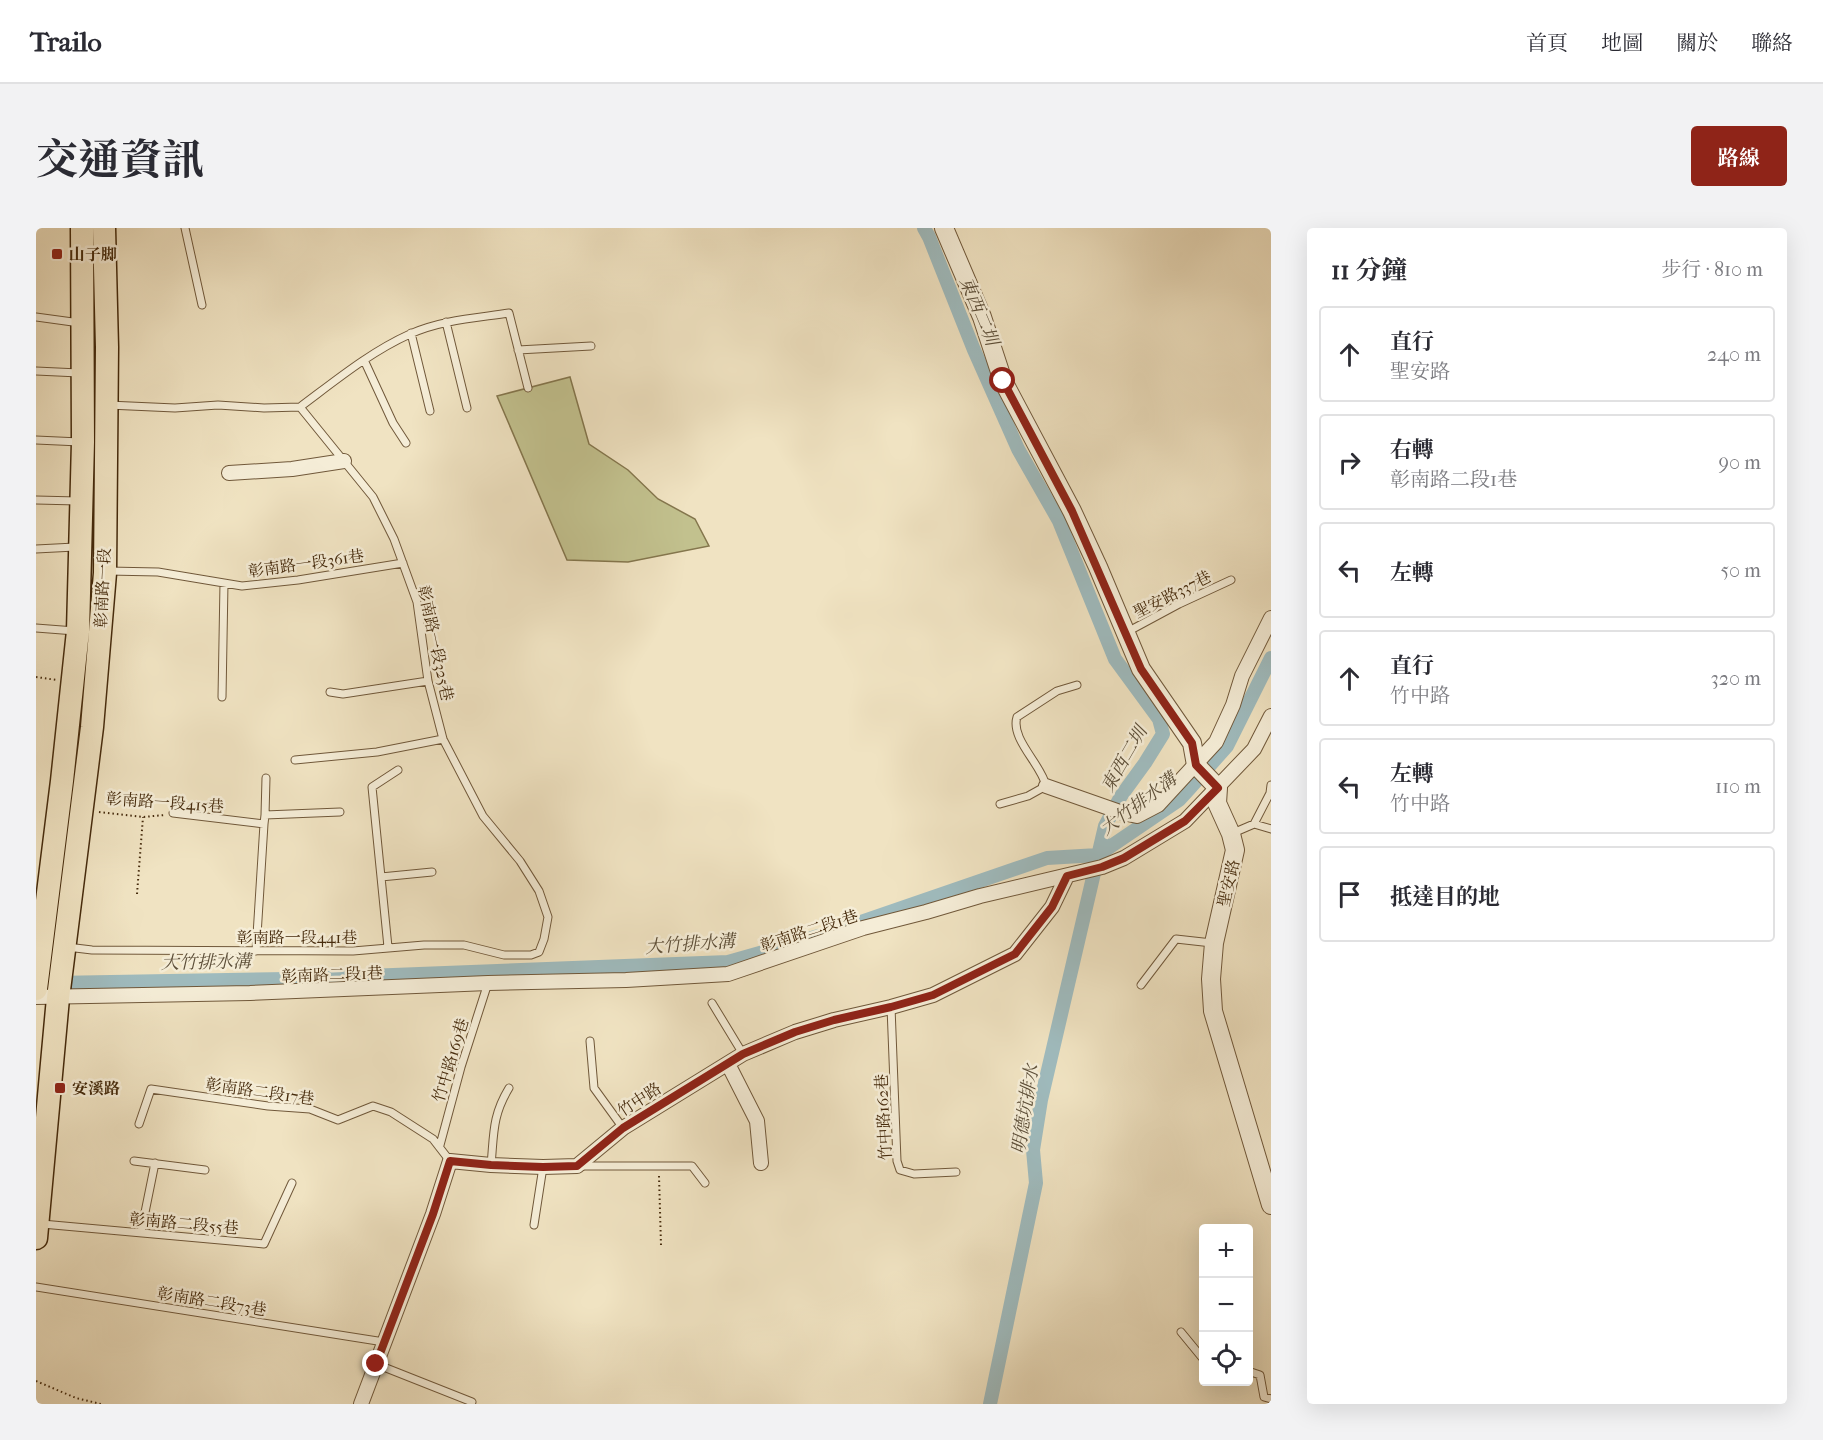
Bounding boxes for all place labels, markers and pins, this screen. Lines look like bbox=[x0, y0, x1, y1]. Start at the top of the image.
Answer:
place label: 山子脚 bbox=[69, 245, 117, 264]
marker: 山子脚 bbox=[50, 247, 64, 261]
place label: 安溪路 bbox=[72, 1079, 120, 1098]
marker: 安溪路 bbox=[53, 1081, 67, 1095]

